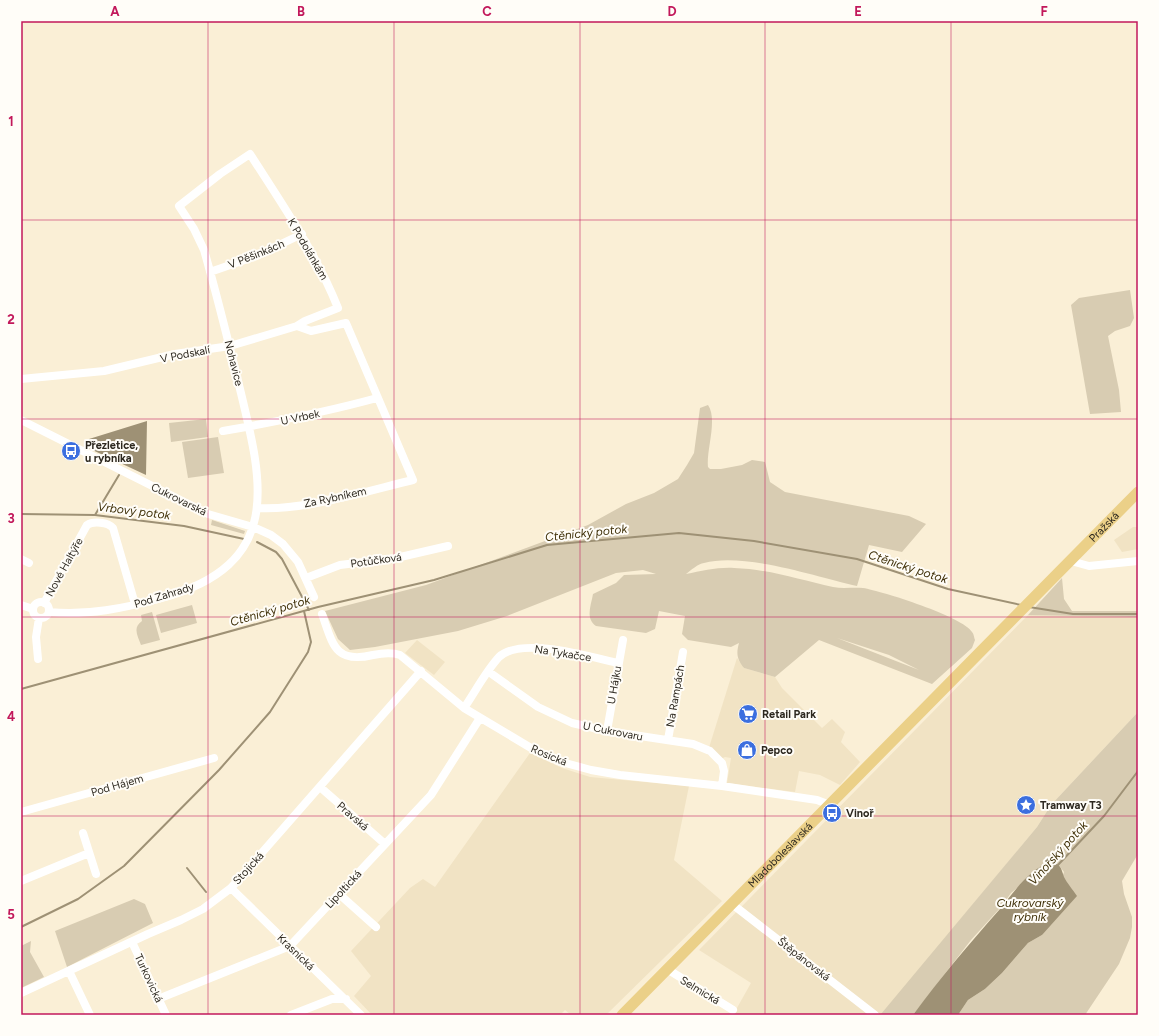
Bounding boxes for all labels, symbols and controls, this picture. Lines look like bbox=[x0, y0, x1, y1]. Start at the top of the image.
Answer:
text: A bbox=[110, 4, 120, 19]
text: B bbox=[297, 4, 305, 19]
text: C bbox=[482, 4, 492, 19]
text: D bbox=[667, 4, 677, 19]
text: E bbox=[854, 4, 862, 19]
text: F bbox=[1040, 4, 1048, 19]
text: 1 bbox=[8, 114, 14, 129]
street label: K Podolánkám bbox=[285, 216, 331, 282]
street label: V Pěšinkách bbox=[226, 237, 286, 272]
text: 2 bbox=[7, 312, 15, 327]
street label: Nohavice bbox=[222, 339, 245, 387]
street label: V Podskalí bbox=[159, 343, 211, 366]
street label: U Vrbek bbox=[279, 407, 321, 428]
place label: Přezletice, u rybníka bbox=[85, 439, 138, 465]
bus stop icon: Přezletice, u rybníka bbox=[60, 440, 82, 462]
street label: Cukrovarská bbox=[149, 480, 209, 518]
street label: Za Rybníkem bbox=[303, 485, 368, 510]
water label: Vrbový potok bbox=[97, 500, 172, 523]
street label: Pražská bbox=[1087, 509, 1122, 545]
text: 3 bbox=[7, 511, 15, 526]
water label: Ctěnický potok bbox=[544, 522, 629, 544]
street label: Nové Haltýře bbox=[43, 536, 86, 599]
water label: Ctěnický potok bbox=[867, 548, 950, 587]
street label: Potůčková bbox=[350, 550, 402, 571]
street label: Pod Zahrady bbox=[133, 580, 196, 611]
water label: Ctěnický potok bbox=[228, 593, 313, 629]
street label: Na Tykačce bbox=[534, 643, 592, 664]
street label: Na Rampách bbox=[664, 664, 687, 728]
street label: U Hájku bbox=[605, 665, 624, 705]
supermarket icon: Retail Park bbox=[737, 703, 759, 725]
place label: Retail Park bbox=[762, 708, 816, 721]
text: 4 bbox=[7, 709, 15, 724]
street label: U Cukrovaru bbox=[582, 719, 644, 744]
shop icon: Pepco bbox=[736, 739, 758, 761]
street label: Rosická bbox=[529, 742, 569, 769]
place label: Pepco bbox=[761, 744, 793, 757]
street label: Pod Hájem bbox=[89, 772, 145, 799]
place icon: Tramway T3 bbox=[1015, 794, 1037, 816]
street label: Pravská bbox=[334, 799, 371, 833]
place label: Tramway T3 bbox=[1040, 799, 1102, 812]
bus stop icon: Vinoř bbox=[821, 802, 843, 824]
place label: Vinoř bbox=[846, 807, 874, 820]
water label: Vinořský potok bbox=[1026, 817, 1091, 888]
street label: Mladoboleslavská bbox=[745, 820, 815, 890]
street label: Stojická bbox=[230, 849, 266, 887]
street label: Lipoltická bbox=[323, 868, 364, 911]
water label: Cukrovarský rybník bbox=[996, 896, 1064, 924]
text: 5 bbox=[7, 907, 15, 922]
street label: Krasnická bbox=[274, 931, 317, 973]
street label: Štěpánovská bbox=[775, 934, 833, 984]
street label: Turkovická bbox=[132, 952, 165, 1004]
street label: Selmická bbox=[678, 974, 722, 1007]

